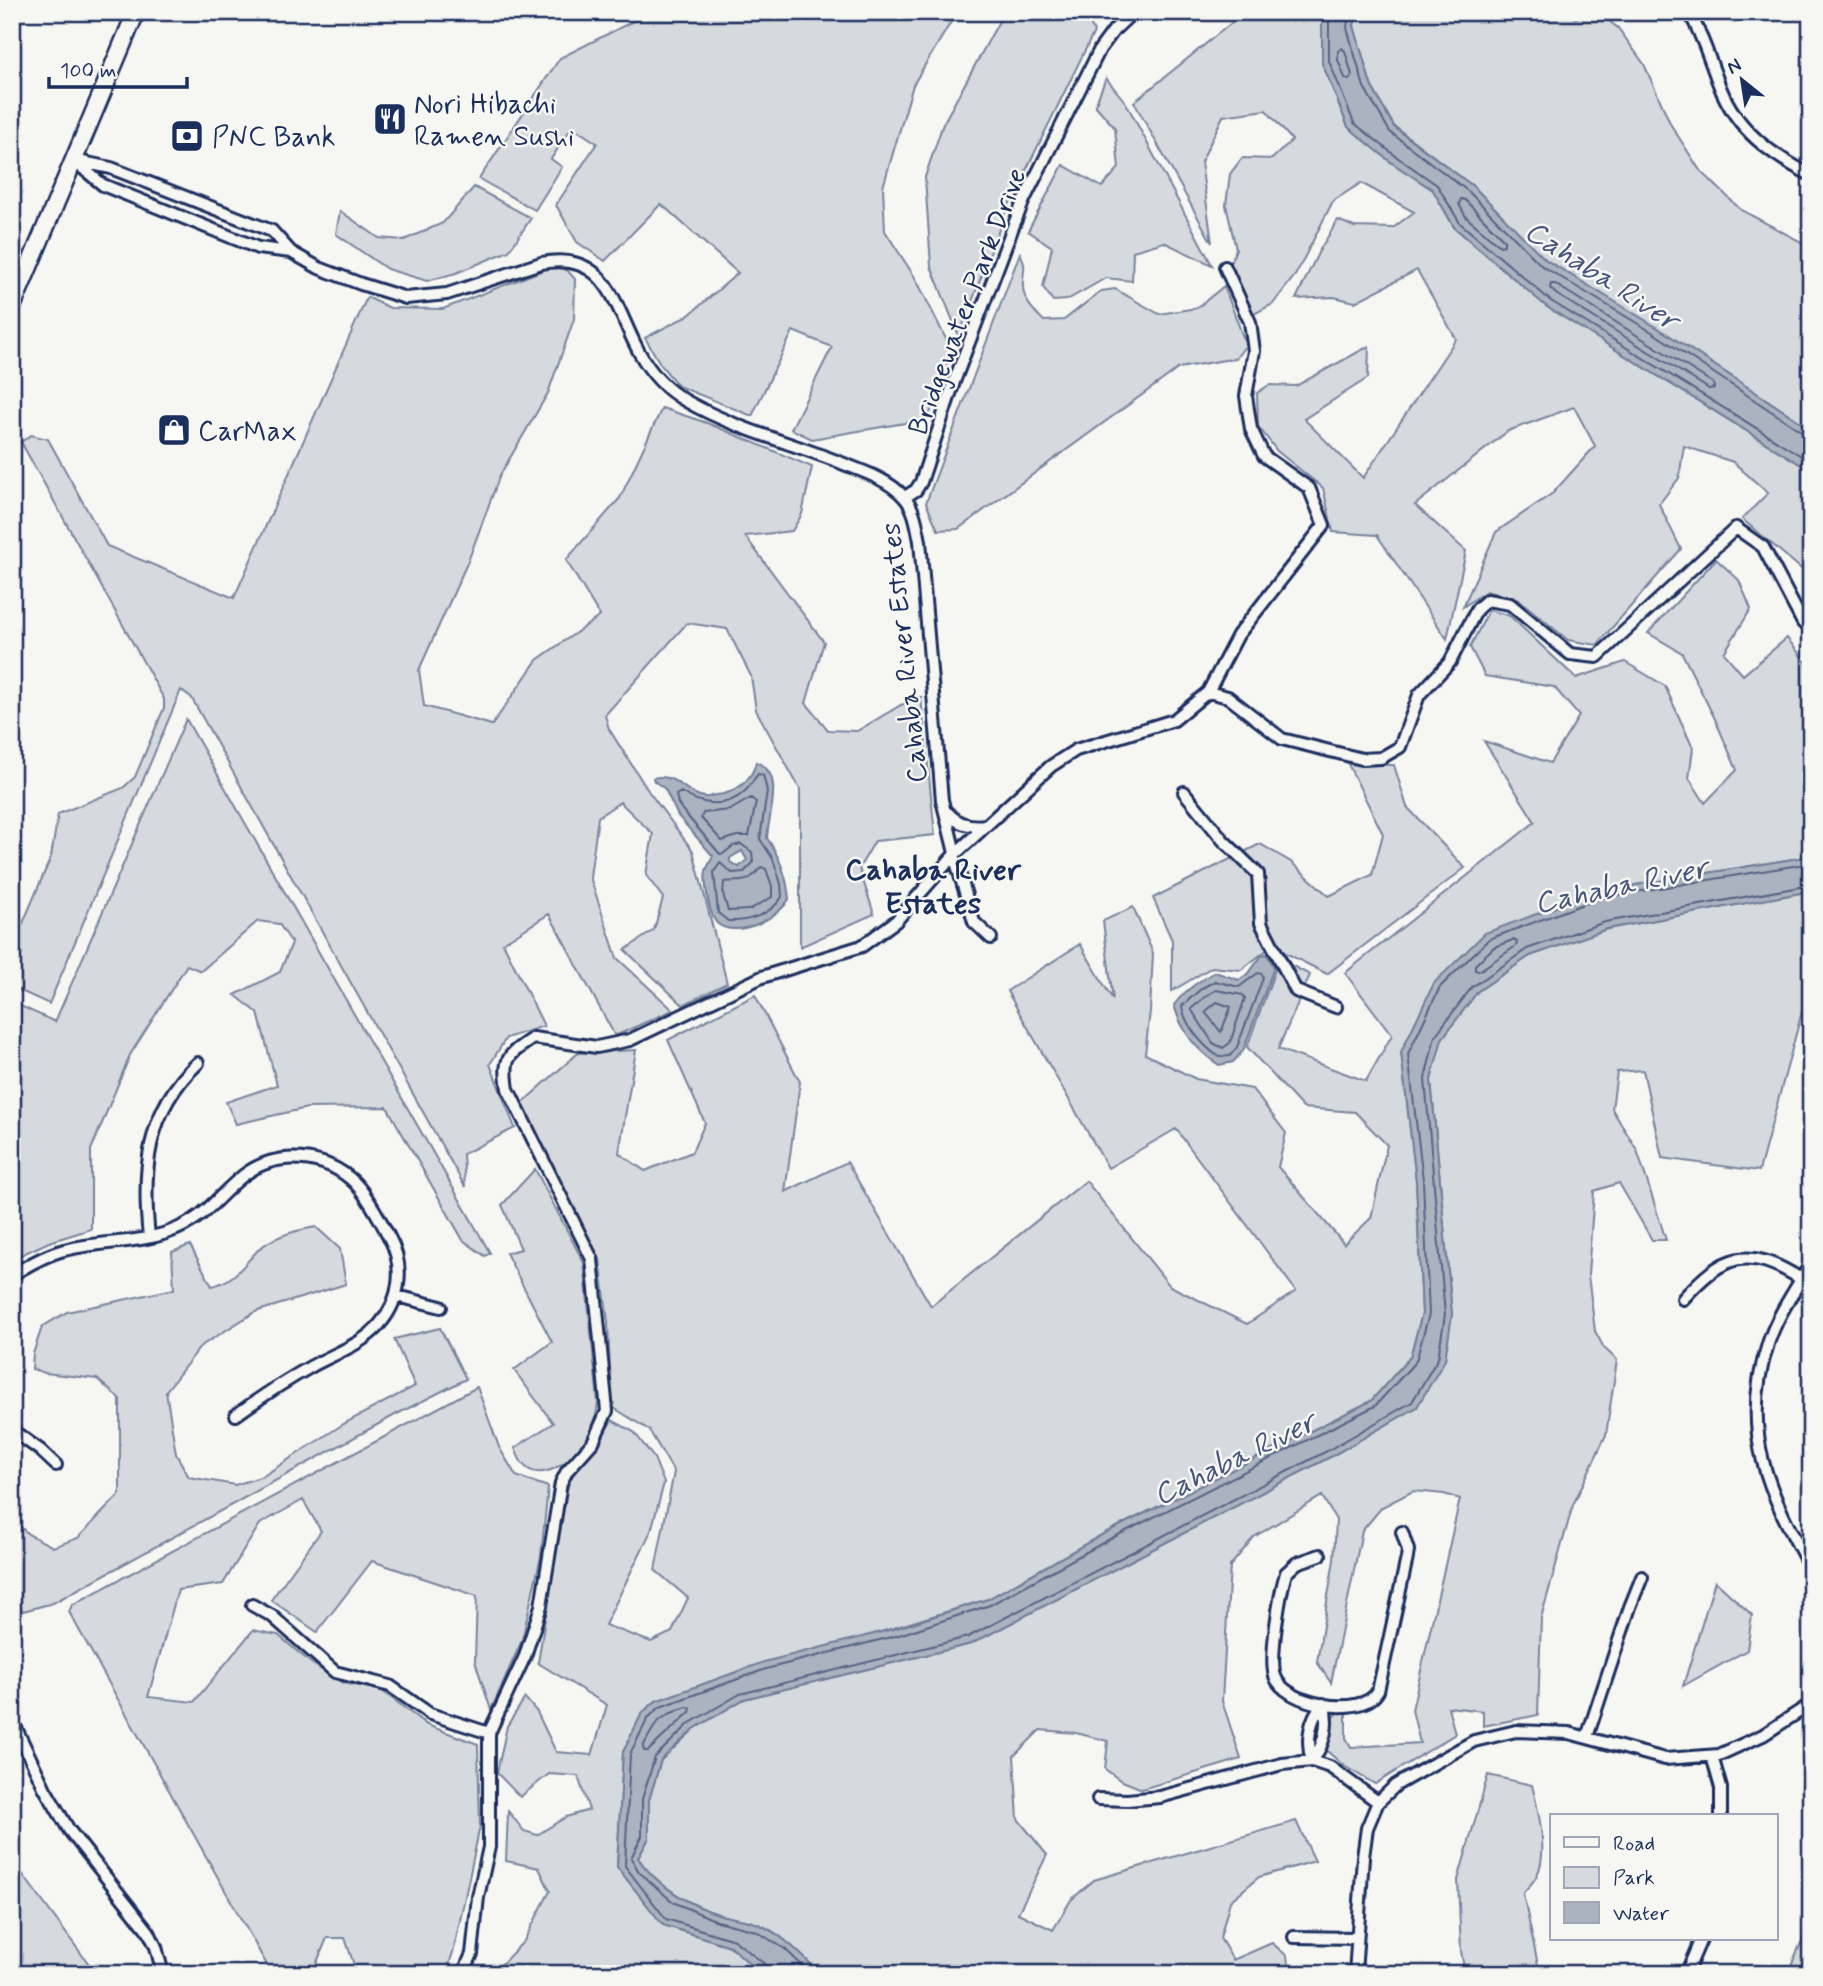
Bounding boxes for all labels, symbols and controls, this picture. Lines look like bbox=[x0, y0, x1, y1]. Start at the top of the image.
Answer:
scale bar bbox=[49, 46, 187, 90]
north arrow bbox=[1708, 46, 1778, 116]
text: N bbox=[1723, 53, 1746, 81]
text: 100 m bbox=[60, 57, 116, 85]
place label: Nori Hibachi Ramen Sushi bbox=[414, 87, 574, 156]
restaurant icon: Nori Hibachi Ramen Sushi bbox=[371, 100, 409, 138]
bank icon: PNC Bank bbox=[168, 117, 206, 155]
place label: PNC Bank bbox=[212, 120, 335, 157]
street label: Bridgewater Park Drive bbox=[900, 163, 1036, 441]
water label: Cahaba River bbox=[1517, 212, 1689, 343]
shop icon: CarMax bbox=[155, 411, 193, 449]
place label: CarMax bbox=[198, 414, 296, 451]
street label: Cahaba River Estates bbox=[873, 521, 938, 785]
water label: Cahaba River bbox=[1531, 848, 1715, 924]
district label: Cahaba River Estates bbox=[845, 851, 1022, 924]
water label: Cahaba River bbox=[1147, 1402, 1326, 1515]
legend bbox=[1550, 1814, 1778, 1940]
text: Road bbox=[1613, 1830, 1655, 1858]
text: Park bbox=[1613, 1864, 1655, 1892]
text: Water bbox=[1613, 1900, 1669, 1928]

